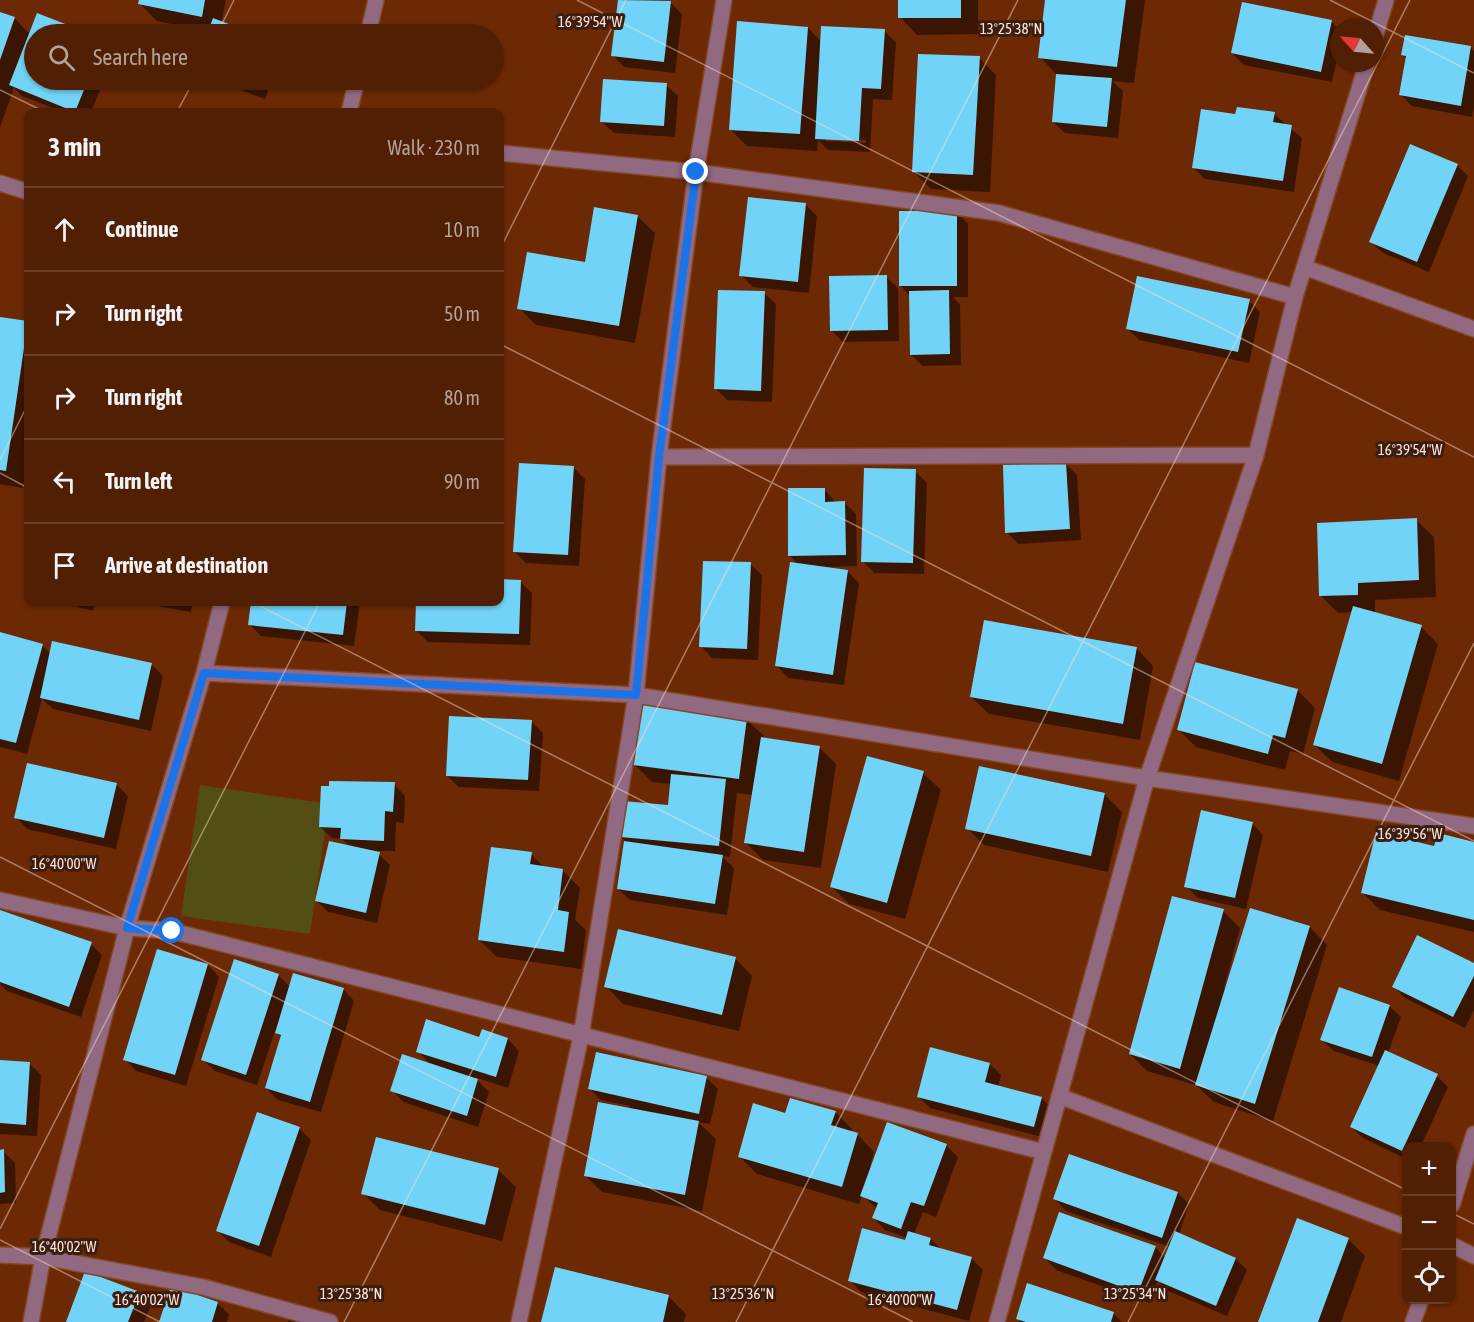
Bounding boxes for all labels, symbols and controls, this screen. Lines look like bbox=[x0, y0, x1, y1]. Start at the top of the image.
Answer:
text: 16°39'54"W bbox=[558, 13, 622, 30]
north arrow bbox=[1330, 18, 1384, 72]
text: 13°25'38"N bbox=[980, 20, 1042, 37]
search box bbox=[24, 24, 504, 90]
icon: search bbox=[45, 41, 78, 74]
text: Search here bbox=[93, 44, 188, 70]
text: 3 min bbox=[48, 132, 101, 162]
text: Walk · 230 m bbox=[388, 136, 480, 159]
route end bbox=[682, 158, 708, 184]
icon: ahead bbox=[48, 213, 81, 246]
text: Continue bbox=[105, 216, 179, 242]
text: 10 m bbox=[444, 218, 480, 241]
icon: right bbox=[48, 297, 81, 330]
text: Turn right bbox=[105, 300, 182, 326]
text: 50 m bbox=[444, 302, 480, 325]
icon: right bbox=[48, 381, 81, 414]
text: Turn right bbox=[105, 384, 182, 410]
text: 80 m bbox=[444, 386, 480, 409]
text: 16°39'54"W bbox=[1378, 441, 1442, 458]
icon: left bbox=[48, 465, 81, 498]
text: Turn left bbox=[105, 468, 172, 494]
text: 90 m bbox=[444, 470, 480, 493]
icon: arrive bbox=[48, 549, 81, 582]
text: Arrive at destination bbox=[105, 552, 268, 578]
text: 16°39'56"W bbox=[1378, 825, 1442, 842]
text: 16°40'00"W bbox=[32, 855, 96, 872]
route start bbox=[158, 917, 184, 943]
map controls bbox=[1402, 1142, 1456, 1304]
button: + bbox=[1402, 1142, 1456, 1196]
button: − bbox=[1402, 1196, 1456, 1250]
text: 16°40'02"W bbox=[32, 1238, 96, 1255]
button: locate bbox=[1402, 1250, 1456, 1304]
text: 13°25'38"N bbox=[320, 1285, 382, 1302]
text: 13°25'36"N bbox=[712, 1285, 774, 1302]
text: 13°25'34"N bbox=[1104, 1285, 1166, 1302]
text: 16°40'02"W bbox=[115, 1291, 179, 1308]
text: 16°40'00"W bbox=[868, 1291, 932, 1308]

